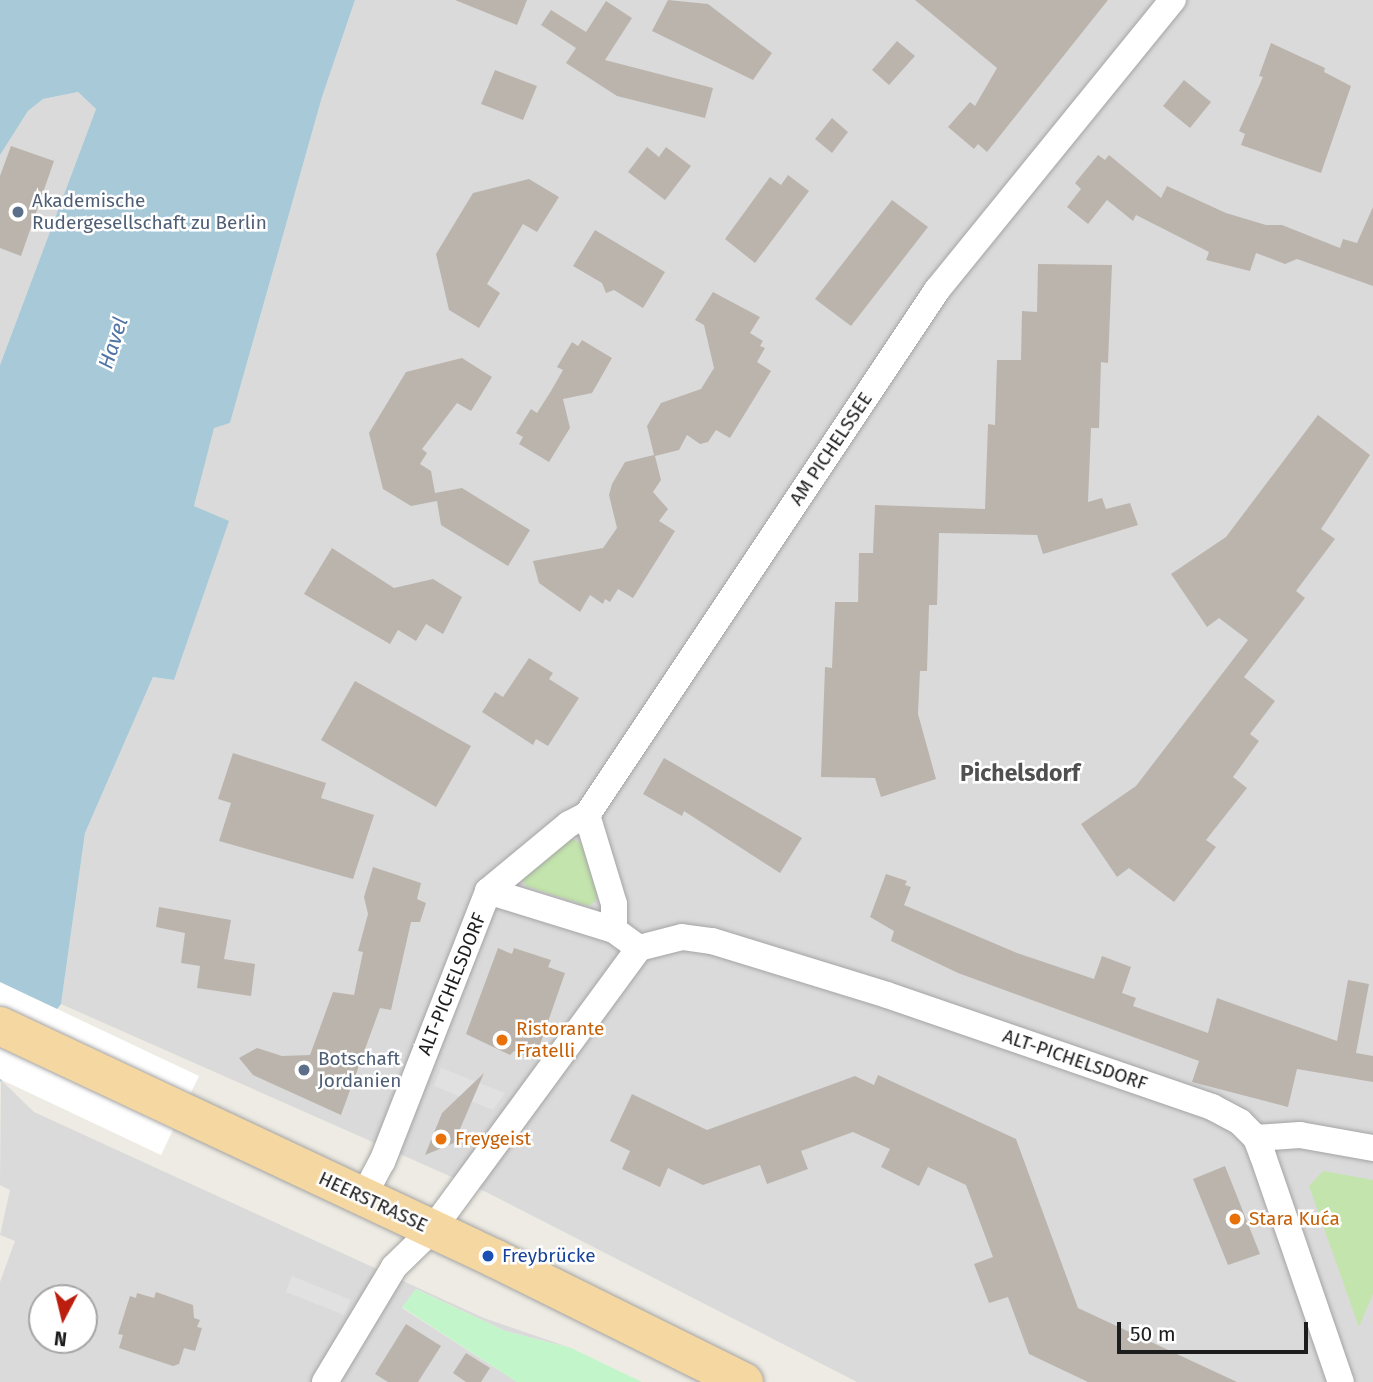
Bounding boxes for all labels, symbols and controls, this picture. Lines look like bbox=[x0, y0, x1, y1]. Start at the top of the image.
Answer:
place label: Akademische Rudergesellschaft zu Berlin bbox=[32, 190, 267, 234]
marker: Akademische Rudergesellschaft zu Berlin bbox=[10, 204, 26, 220]
water label: Havel bbox=[93, 314, 133, 372]
street label: AM PICHELSSEE bbox=[785, 388, 877, 510]
district label: Pichelsdorf bbox=[960, 759, 1080, 787]
street label: ALT-PICHELSDORF bbox=[413, 910, 491, 1058]
place label: Ristorante Fratelli bbox=[516, 1018, 604, 1062]
street label: ALT-PICHELSDORF bbox=[1000, 1025, 1150, 1095]
marker: Ristorante Fratelli bbox=[494, 1032, 510, 1048]
place label: Botschaft Jordanien bbox=[318, 1048, 401, 1092]
marker: Botschaft Jordanien bbox=[296, 1062, 312, 1078]
place label: Freygeist bbox=[455, 1128, 531, 1150]
marker: Freygeist bbox=[433, 1131, 449, 1147]
street label: HEERSTRASSE bbox=[315, 1167, 431, 1237]
place label: Stara Kuća bbox=[1249, 1208, 1340, 1230]
marker: Stara Kuća bbox=[1227, 1211, 1243, 1227]
place label: Freybrücke bbox=[502, 1245, 596, 1267]
marker: Freybrücke bbox=[480, 1248, 496, 1264]
north arrow bbox=[28, 1284, 98, 1354]
scale bar bbox=[1121, 1308, 1312, 1352]
text: 50 m bbox=[1130, 1321, 1176, 1347]
text: N bbox=[53, 1326, 68, 1351]

